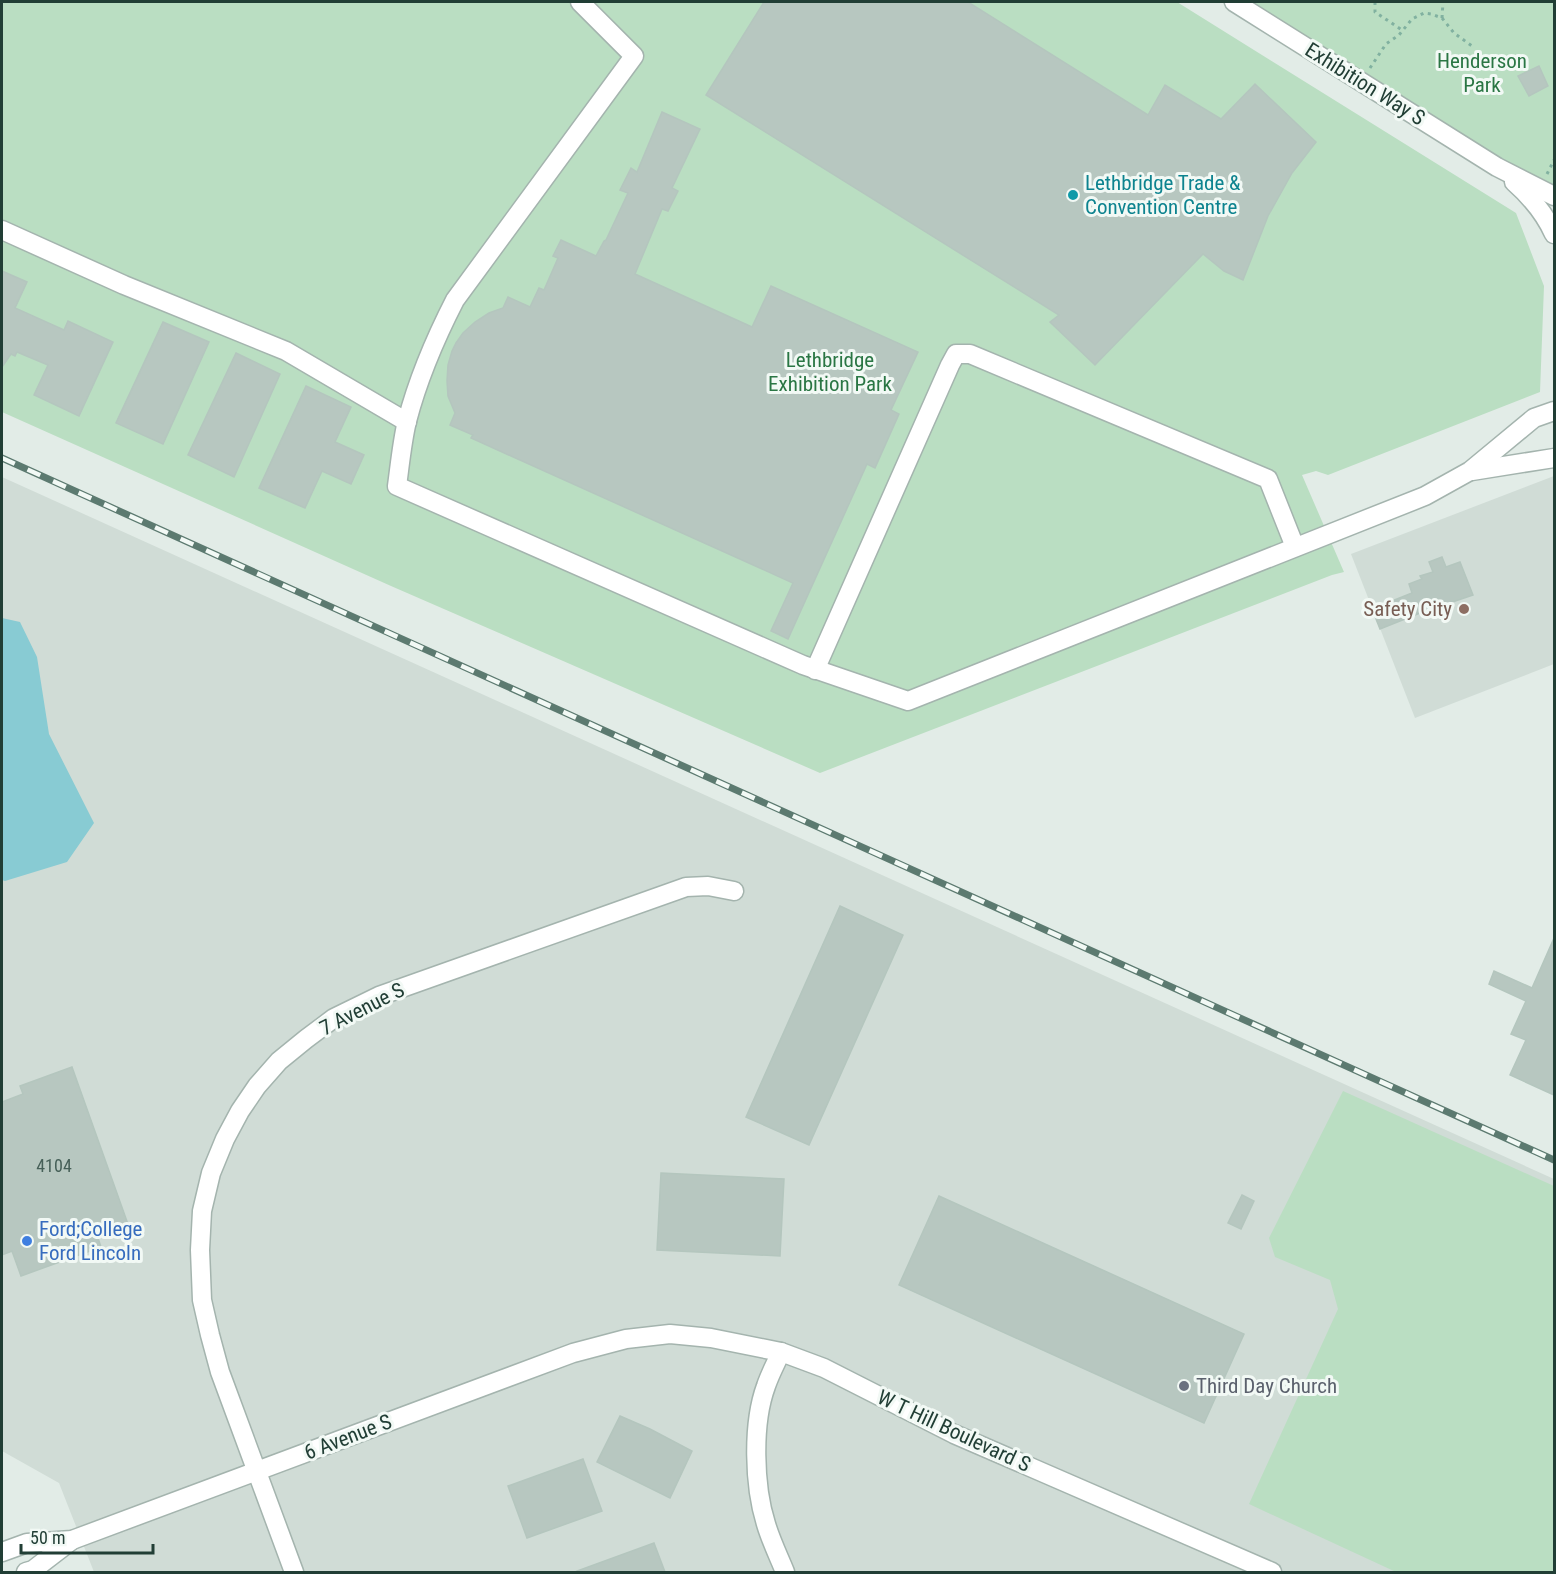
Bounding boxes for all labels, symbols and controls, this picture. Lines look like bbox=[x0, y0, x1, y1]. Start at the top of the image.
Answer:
street label: Exhibition Way S bbox=[1301, 38, 1429, 130]
park label: Henderson Park bbox=[1437, 49, 1527, 97]
place label: Lethbridge Trade & Convention Centre bbox=[1085, 171, 1241, 219]
marker: Lethbridge Trade & Convention Centre bbox=[1066, 188, 1080, 202]
park label: Lethbridge Exhibition Park bbox=[768, 348, 892, 396]
place label: Safety City bbox=[1363, 597, 1452, 621]
marker: Safety City bbox=[1457, 602, 1471, 616]
street label: 7 Avenue S bbox=[316, 978, 408, 1040]
house number: 4104 bbox=[36, 1155, 72, 1176]
place label: Ford;College Ford Lincoln bbox=[39, 1217, 143, 1265]
marker: Ford;College Ford Lincoln bbox=[20, 1234, 34, 1248]
place label: Third Day Church bbox=[1196, 1374, 1337, 1398]
marker: Third Day Church bbox=[1177, 1379, 1191, 1393]
street label: W T Hill Boulevard S bbox=[874, 1385, 1034, 1477]
street label: 6 Avenue S bbox=[301, 1409, 395, 1465]
scale bar bbox=[21, 1517, 153, 1555]
text: 50 m bbox=[30, 1527, 65, 1548]

